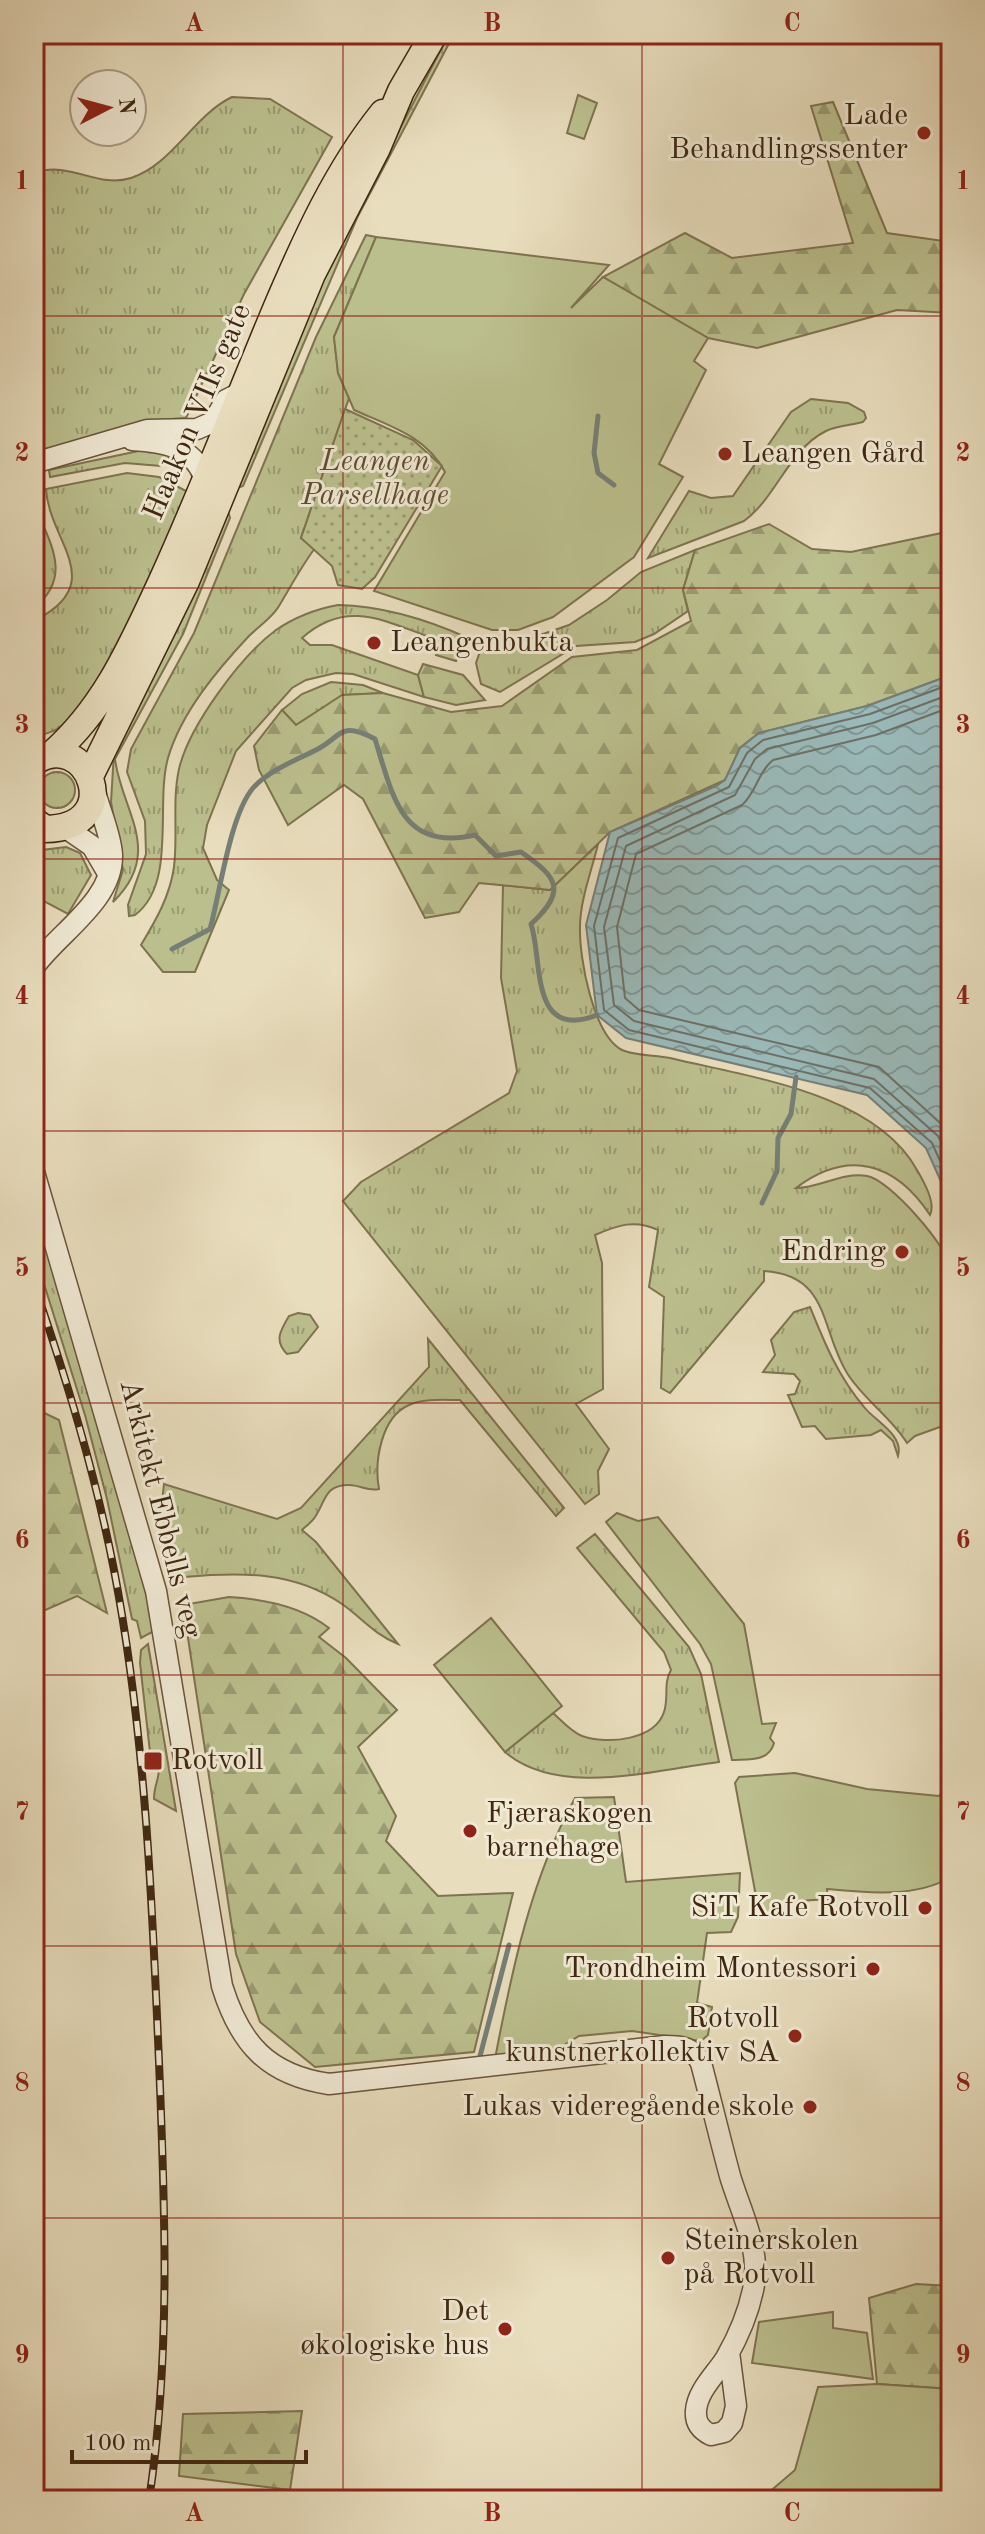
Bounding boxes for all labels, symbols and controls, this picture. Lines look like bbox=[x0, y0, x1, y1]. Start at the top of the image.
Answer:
text: A bbox=[184, 11, 204, 37]
text: B bbox=[483, 11, 501, 37]
text: C bbox=[783, 11, 801, 37]
north arrow bbox=[68, 68, 148, 148]
text: N bbox=[114, 97, 138, 116]
place label: Lade Behandlingssenter bbox=[669, 101, 908, 165]
marker: Lade Behandlingssenter bbox=[915, 124, 933, 142]
text: 1 bbox=[14, 169, 30, 195]
text: 1 bbox=[955, 169, 971, 195]
street label: Haakon VIIs gate bbox=[139, 299, 257, 525]
place label: Leangen Gård bbox=[741, 439, 925, 469]
text: 2 bbox=[14, 441, 30, 467]
text: 2 bbox=[955, 441, 971, 467]
marker: Leangen Gård bbox=[716, 445, 734, 463]
park label: Leangen Parsellhage bbox=[300, 447, 449, 511]
place label: Leangenbukta bbox=[390, 628, 574, 658]
marker: Leangenbukta bbox=[365, 634, 383, 652]
text: 3 bbox=[14, 713, 30, 739]
text: 3 bbox=[955, 713, 971, 739]
text: 4 bbox=[14, 984, 30, 1010]
text: 4 bbox=[955, 984, 971, 1010]
place label: Endring bbox=[781, 1237, 886, 1267]
marker: Endring bbox=[893, 1243, 911, 1261]
text: 5 bbox=[14, 1256, 30, 1282]
text: 5 bbox=[955, 1256, 971, 1282]
street label: Arkitekt Ebbells veg bbox=[113, 1377, 207, 1641]
text: 6 bbox=[14, 1528, 30, 1554]
text: 6 bbox=[955, 1528, 971, 1554]
place label: Rotvoll bbox=[171, 1746, 263, 1776]
marker: Rotvoll bbox=[142, 1750, 164, 1772]
place label: Fjæraskogen barnehage bbox=[486, 1799, 653, 1863]
text: 7 bbox=[14, 1800, 30, 1826]
text: 7 bbox=[955, 1800, 971, 1826]
marker: Fjæraskogen barnehage bbox=[461, 1822, 479, 1840]
place label: SiT Kafe Rotvoll bbox=[690, 1893, 909, 1923]
marker: SiT Kafe Rotvoll bbox=[916, 1899, 934, 1917]
place label: Trondheim Montessori bbox=[564, 1954, 857, 1984]
marker: Trondheim Montessori bbox=[864, 1960, 882, 1978]
place label: Rotvoll kunstnerkollektiv SA bbox=[506, 2004, 779, 2068]
marker: Rotvoll kunstnerkollektiv SA bbox=[786, 2027, 804, 2045]
text: 8 bbox=[14, 2071, 30, 2097]
text: 8 bbox=[955, 2071, 971, 2097]
place label: Lukas videregående skole bbox=[462, 2092, 794, 2122]
marker: Lukas videregående skole bbox=[801, 2098, 819, 2116]
place label: Steinerskolen på Rotvoll bbox=[684, 2226, 859, 2290]
marker: Steinerskolen på Rotvoll bbox=[659, 2249, 677, 2267]
place label: Det økologiske hus bbox=[300, 2297, 489, 2361]
marker: Det økologiske hus bbox=[496, 2320, 514, 2338]
text: 9 bbox=[14, 2343, 30, 2369]
text: 9 bbox=[955, 2343, 971, 2369]
scale bar bbox=[72, 2414, 306, 2464]
text: 100 m bbox=[84, 2432, 152, 2456]
text: A bbox=[184, 2501, 204, 2527]
text: B bbox=[483, 2501, 501, 2527]
text: C bbox=[783, 2501, 801, 2527]

